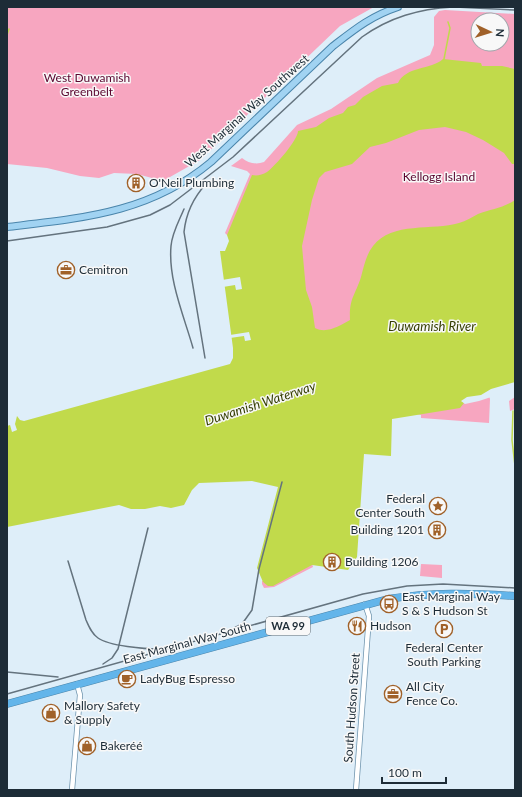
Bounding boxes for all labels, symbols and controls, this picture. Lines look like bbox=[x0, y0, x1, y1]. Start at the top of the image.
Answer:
north arrow bbox=[470, 12, 510, 52]
text: N bbox=[494, 28, 507, 37]
street label: West Marginal Way Southwest bbox=[181, 50, 312, 170]
park label: West Duwamish Greenbelt bbox=[44, 70, 130, 99]
park label: Kellogg Island bbox=[403, 169, 475, 184]
building icon: O'Neil Plumbing bbox=[126, 173, 146, 193]
place label: O'Neil Plumbing bbox=[149, 175, 234, 190]
office icon: Cemitron bbox=[56, 260, 76, 280]
place label: Cemitron bbox=[79, 262, 128, 277]
water label: Duwamish River bbox=[388, 318, 476, 334]
water label: Duwamish Waterway bbox=[202, 377, 318, 428]
place label: Federal Center South bbox=[355, 491, 425, 520]
place icon: Federal Center South bbox=[428, 496, 448, 516]
building icon: Building 1201 bbox=[427, 520, 447, 540]
place label: Building 1201 bbox=[351, 522, 424, 537]
building icon: Building 1206 bbox=[322, 552, 342, 572]
place label: Building 1206 bbox=[345, 554, 419, 569]
place label: East Marginal Way S & S Hudson St bbox=[402, 589, 501, 618]
bus stop icon: East Marginal Way S & S Hudson St bbox=[379, 594, 399, 614]
restaurant icon: Hudson bbox=[347, 616, 367, 636]
road number: WA 99 bbox=[266, 617, 310, 635]
street label: East Marginal Way South bbox=[121, 618, 252, 667]
place label: Hudson bbox=[370, 618, 411, 633]
parking icon: Federal Center South Parking bbox=[434, 619, 454, 639]
place label: Federal Center South Parking bbox=[405, 640, 483, 669]
street label: South Hudson Street bbox=[340, 652, 363, 763]
cafe icon: LadyBug Espresso bbox=[117, 669, 137, 689]
place label: LadyBug Espresso bbox=[140, 671, 235, 686]
place label: All City Fence Co. bbox=[406, 679, 458, 708]
office icon: All City Fence Co. bbox=[383, 684, 403, 704]
place label: Mallory Safety & Supply bbox=[64, 698, 141, 727]
shop icon: Mallory Safety & Supply bbox=[41, 703, 61, 723]
shop icon: Bakeréé bbox=[77, 736, 97, 756]
place label: Bakeréé bbox=[100, 738, 143, 753]
scale bar bbox=[382, 759, 446, 785]
text: 100 m bbox=[388, 765, 422, 780]

